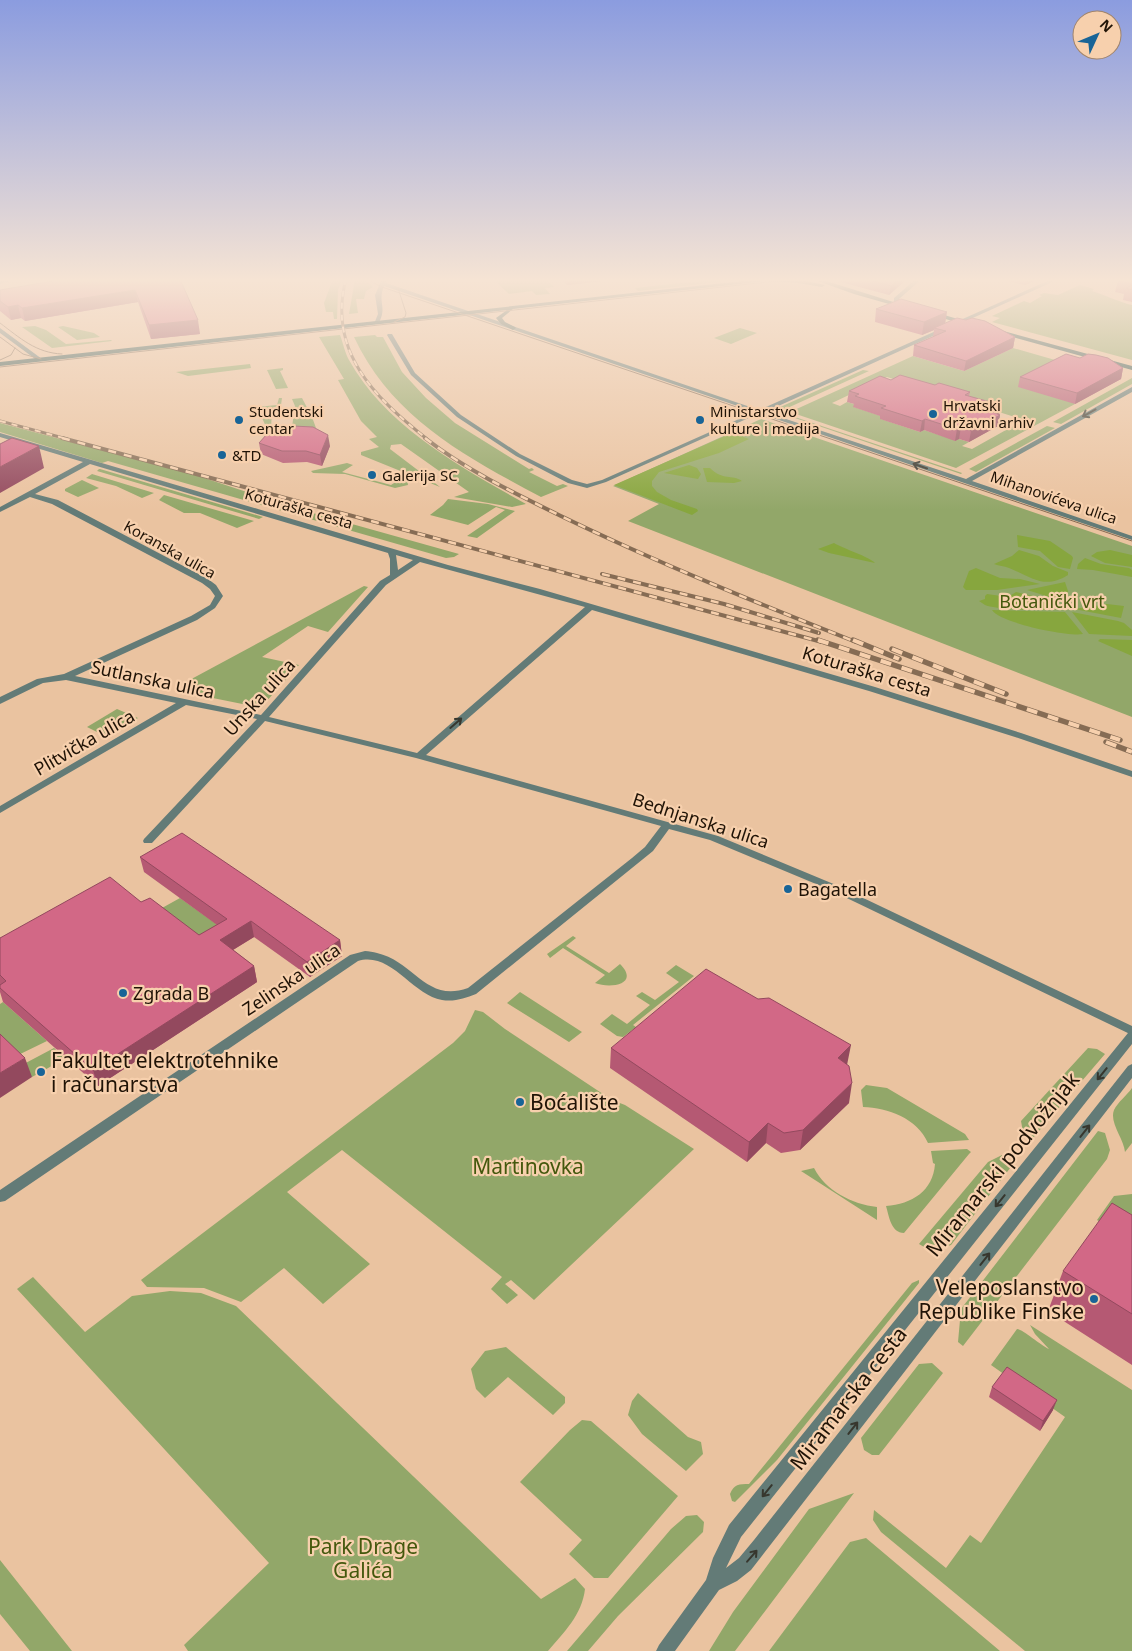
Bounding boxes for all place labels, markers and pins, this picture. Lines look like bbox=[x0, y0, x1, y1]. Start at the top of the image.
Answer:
place label: Hrvatski državni arhiv bbox=[943, 395, 1034, 432]
place label: Studentski centar bbox=[249, 401, 323, 438]
place label: Ministarstvo kulture i medija bbox=[710, 401, 820, 438]
marker: Hrvatski državni arhiv bbox=[927, 408, 939, 420]
marker: Studentski centar bbox=[233, 414, 245, 426]
marker: Ministarstvo kulture i medija bbox=[694, 414, 706, 426]
place label: &TD bbox=[232, 445, 261, 465]
marker: &TD bbox=[216, 449, 228, 461]
place label: Galerija SC bbox=[382, 465, 458, 485]
marker: Galerija SC bbox=[366, 469, 378, 481]
place label: Bagatella bbox=[798, 877, 877, 901]
marker: Bagatella bbox=[782, 883, 794, 895]
place label: Zgrada B bbox=[133, 981, 209, 1005]
marker: Zgrada B bbox=[117, 987, 129, 999]
place label: Fakultet elektrotehnike i računarstva bbox=[51, 1046, 278, 1098]
marker: Fakultet elektrotehnike i računarstva bbox=[35, 1066, 47, 1078]
place label: Boćalište bbox=[530, 1088, 619, 1116]
marker: Boćalište bbox=[514, 1096, 526, 1108]
place label: Veleposlanstvo Republike Finske bbox=[919, 1273, 1084, 1325]
marker: Veleposlanstvo Republike Finske bbox=[1088, 1293, 1100, 1305]

